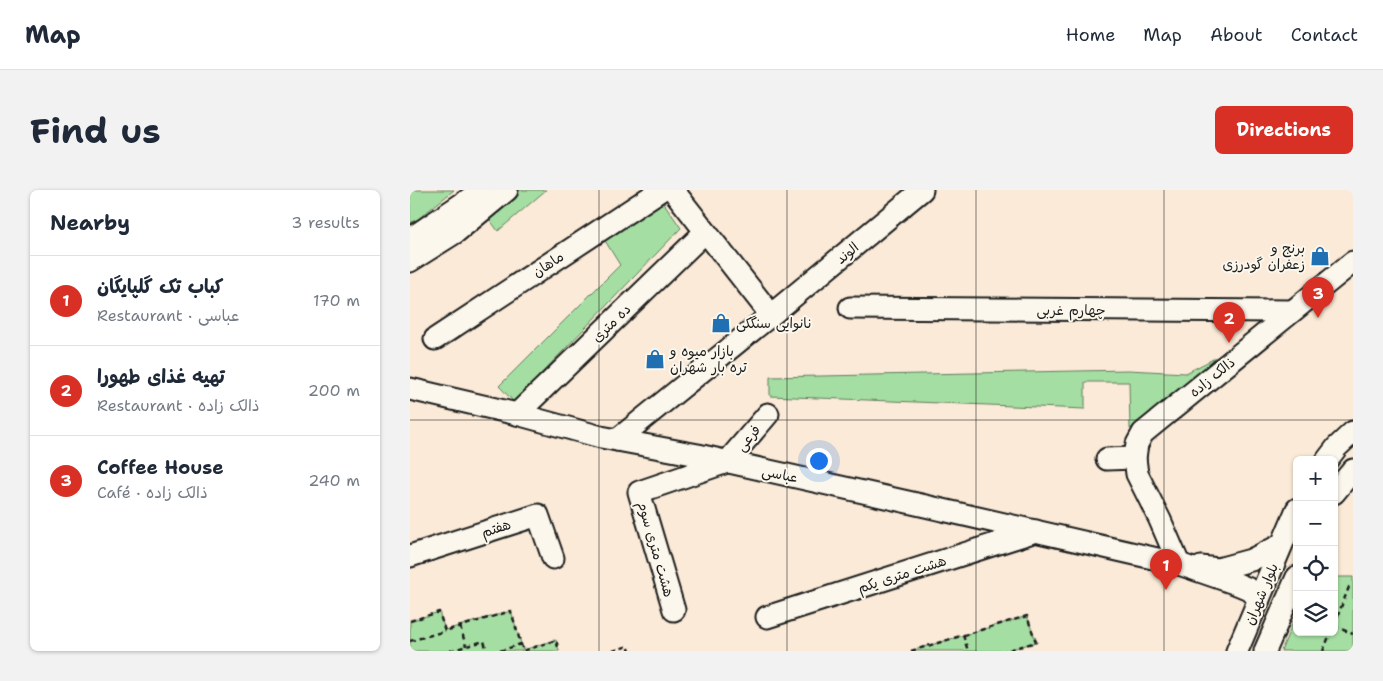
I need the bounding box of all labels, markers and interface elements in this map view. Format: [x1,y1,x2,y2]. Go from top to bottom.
text: Map [25,19,81,51]
text: Home [1066,23,1115,47]
text: Map [1143,23,1182,47]
text: About [1210,23,1263,47]
text: Contact [1291,23,1358,47]
button: Directions [1215,106,1353,154]
text: Find us [30,107,161,154]
text: Nearby [50,209,130,237]
text: 3 results [291,212,360,233]
street label: الوند [832,238,862,268]
place label: برنج و زعفران گودرزی [1223,239,1305,273]
shop icon: برنج و زعفران گودرزی [1309,245,1331,267]
street label: ماهان [529,247,567,281]
text: کباب تک گلپایگان [97,274,223,299]
pin: 3 [1302,277,1334,318]
text: 1 [62,290,70,311]
text: 170 m [313,290,360,311]
street label: ده متری [588,300,634,346]
street label: چهارم غربی [1036,301,1106,321]
pin: 2 [1213,302,1245,343]
text: Restaurant · عباسی [97,305,239,326]
shop icon: نانوایی سنگکی [710,312,732,334]
place label: نانوایی سنگکی [736,314,812,332]
place label: بازار میوه و تره بار شهران [669,342,748,376]
shop icon: بازار میوه و تره بار شهران [644,348,666,370]
street label: ذالک زاده [1185,353,1239,401]
text: تهیه غذای طهورا [97,364,225,389]
text: 2 [60,380,72,401]
text: 200 m [308,380,360,401]
text: Restaurant · ذالک زاده [97,395,260,416]
street label: فرعی [732,421,764,455]
your location [806,448,832,474]
text: Coffee House [97,455,224,480]
map controls [1293,456,1338,636]
button: + [1293,456,1338,501]
street label: عباسی [760,461,800,487]
text: 3 [60,470,72,491]
text: 240 m [308,470,360,491]
text: Café · ذالک زاده [97,482,208,503]
street label: هشت متری سوم [631,499,678,600]
button: − [1293,501,1338,546]
street label: هفتم [479,515,514,543]
button: locate [1293,546,1338,591]
pin: 1 [1150,549,1182,590]
street label: هشت متری یکم [855,551,949,599]
street label: بلوار شهران [1240,560,1282,628]
button: layers [1293,591,1338,636]

